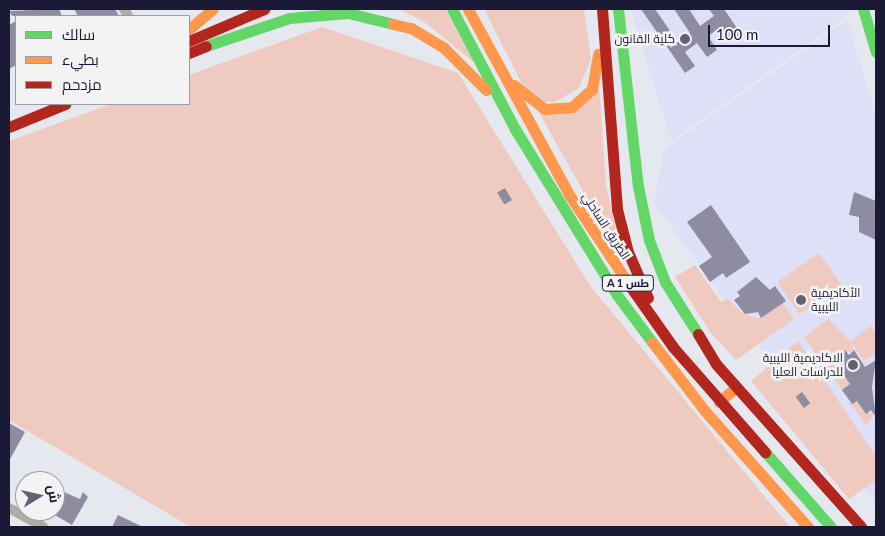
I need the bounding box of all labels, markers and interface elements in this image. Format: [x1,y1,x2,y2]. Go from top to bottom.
legend [15,15,190,105]
scale bar [710,15,832,47]
text: سالك [62,25,95,43]
text: 100 m [716,25,758,43]
place label: كلية القانون [614,32,675,46]
marker: كلية القانون [679,33,691,45]
text: بطيء [62,50,99,68]
text: مزدحم [62,75,102,93]
street label: الطريق الساحلي [579,190,633,262]
road number: A 1 طس [600,274,656,292]
place label: الأكاديمية الليبية [811,286,861,314]
marker: الأكاديمية الليبية [795,294,807,306]
place label: الاكاديمية الليبية للدراسات العليا [763,351,843,379]
marker: الاكاديمية الليبية للدراسات العليا [847,359,859,371]
north arrow [15,471,65,521]
text: ش [45,484,64,504]

